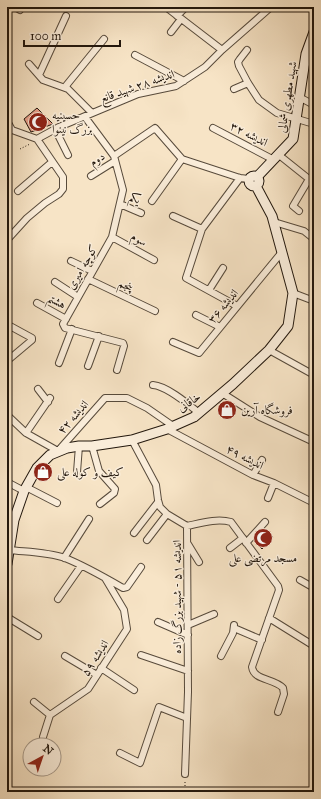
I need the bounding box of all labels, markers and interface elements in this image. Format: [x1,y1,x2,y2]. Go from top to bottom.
scale bar [24,22,120,48]
text: 100 m [30,29,61,43]
street label: شهید مطهری شمالی [274,60,301,134]
street label: اندیشه ۲۸ شهید قانع [98,67,178,109]
place label: حسینیه بزرگ نینوا [52,108,92,137]
mosque icon: حسینیه بزرگ نینوا [27,111,49,133]
street label: اندیشه ۳۲ [228,119,270,150]
street label: دوم [87,149,109,172]
street label: یکم [126,189,143,210]
street label: سوم [126,229,150,253]
street label: کوچه امیری [64,242,102,293]
street label: پنجم [115,276,136,299]
street label: اندیشه ۳۶ [205,286,242,326]
street label: هشتم [43,290,69,316]
street label: خاقانی [175,389,203,415]
street label: اندیشه ۴۲ [55,397,92,437]
shop icon: فروشگاه آرین [216,399,238,421]
place label: فروشگاه آرین [241,402,293,418]
street label: اندیشه ۴۹ [224,442,266,473]
shop icon: کیف و کوله علی [32,461,54,483]
place label: کیف و کوله علی [57,465,124,481]
mosque icon: مسجد مرتضی علی [252,527,274,549]
street label: اندیشه ۵۱ - شهید بزرگ زاده [170,540,185,654]
place label: مسجد مرتضی علی [229,551,297,567]
street label: اندیشه ۵۹ [78,637,112,679]
north arrow [22,737,62,777]
text: N [40,742,56,758]

